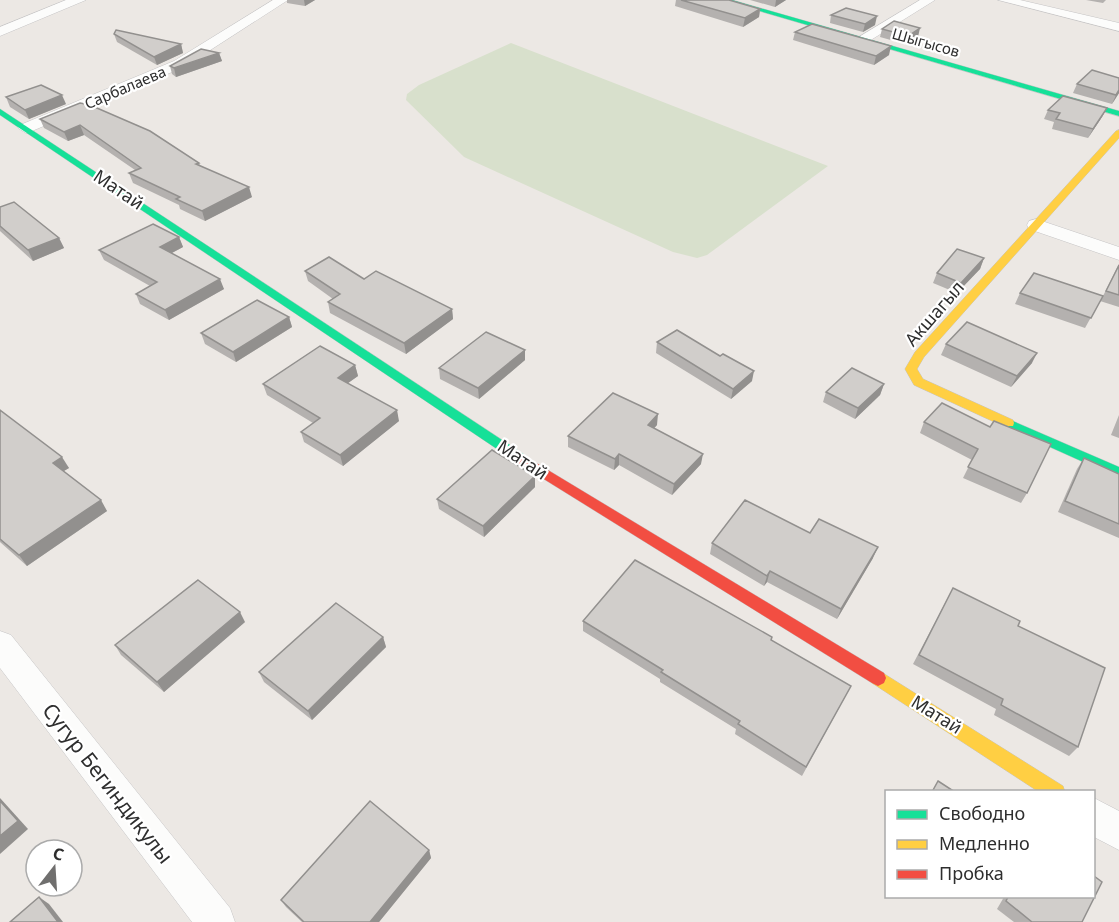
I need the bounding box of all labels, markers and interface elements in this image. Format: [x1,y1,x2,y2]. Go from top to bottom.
street label: Шыгысов [890,23,962,61]
street label: Сарбалаева [81,61,169,113]
street label: Матай [89,163,149,215]
street label: Акшагыл [899,275,969,351]
street label: Матай [493,433,553,485]
street label: Матай [907,689,967,739]
street label: Сугур Бегиндикулы [38,698,178,868]
legend [885,790,1095,898]
text: Свободно [939,801,1025,825]
text: Медленно [939,831,1030,855]
north arrow [24,838,84,898]
text: Пробка [939,861,1004,885]

